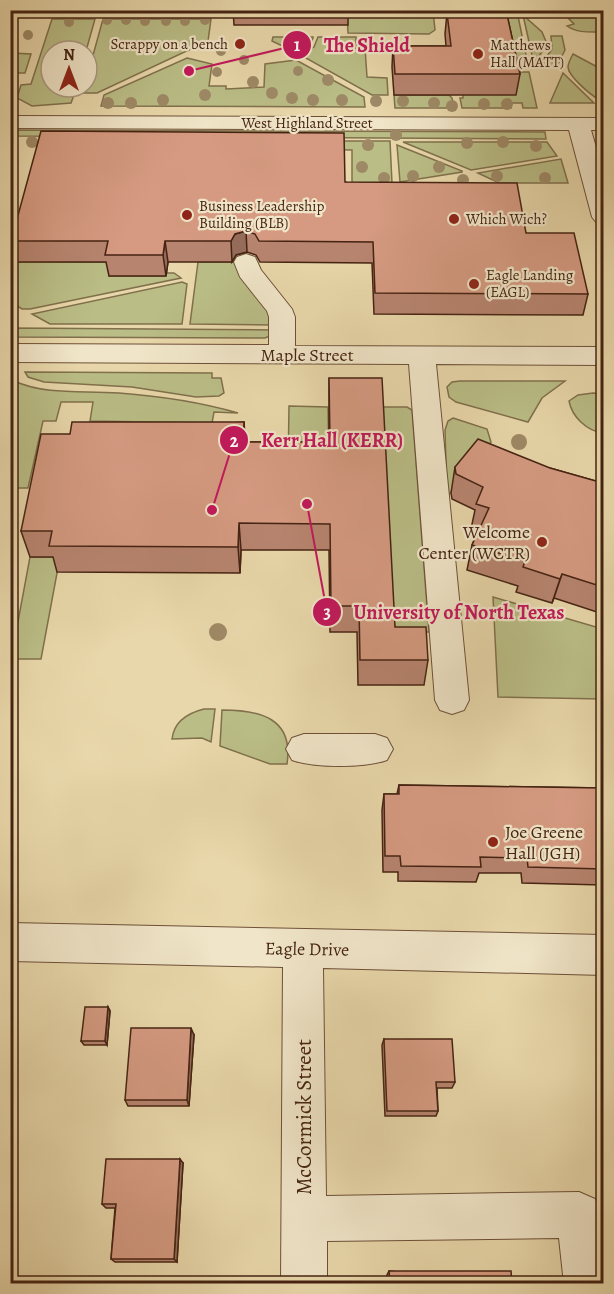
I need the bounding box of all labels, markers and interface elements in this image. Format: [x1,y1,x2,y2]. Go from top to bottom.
callout: The Shield [282,26,422,64]
text: The Shield [324,32,410,59]
text: 1 [294,33,301,57]
place label: Scrappy on a bench [111,34,228,54]
place label: Matthews Hall (MATT) [490,35,564,72]
marker: Scrappy on a bench [233,37,247,51]
north arrow [39,39,99,99]
text: N [63,44,75,66]
marker: Matthews Hall (MATT) [471,47,485,61]
street label: West Highland Street [240,113,373,133]
place label: Business Leadership Building (BLB) [199,196,324,233]
marker: Business Leadership Building (BLB) [180,208,194,222]
place label: Which Wich? [465,209,547,229]
marker: Which Wich? [447,212,461,226]
place label: Eagle Landing (EAGL) [486,265,574,302]
marker: Eagle Landing (EAGL) [467,277,481,291]
street label: Maple Street [260,343,354,367]
callout: Kerr Hall (KERR) [219,421,415,459]
text: Kerr Hall (KERR) [261,427,403,454]
text: 2 [230,429,239,453]
place label: Welcome Center (WCTR) [418,520,530,565]
marker: Welcome Center (WCTR) [535,535,549,549]
callout: University of North Texas [312,593,577,631]
text: University of North Texas [354,599,565,626]
text: 3 [323,600,331,624]
place label: Joe Greene Hall (JGH) [505,820,583,865]
marker: Joe Greene Hall (JGH) [486,835,500,849]
street label: Eagle Drive [265,936,349,962]
street label: McCormick Street [290,1039,318,1195]

